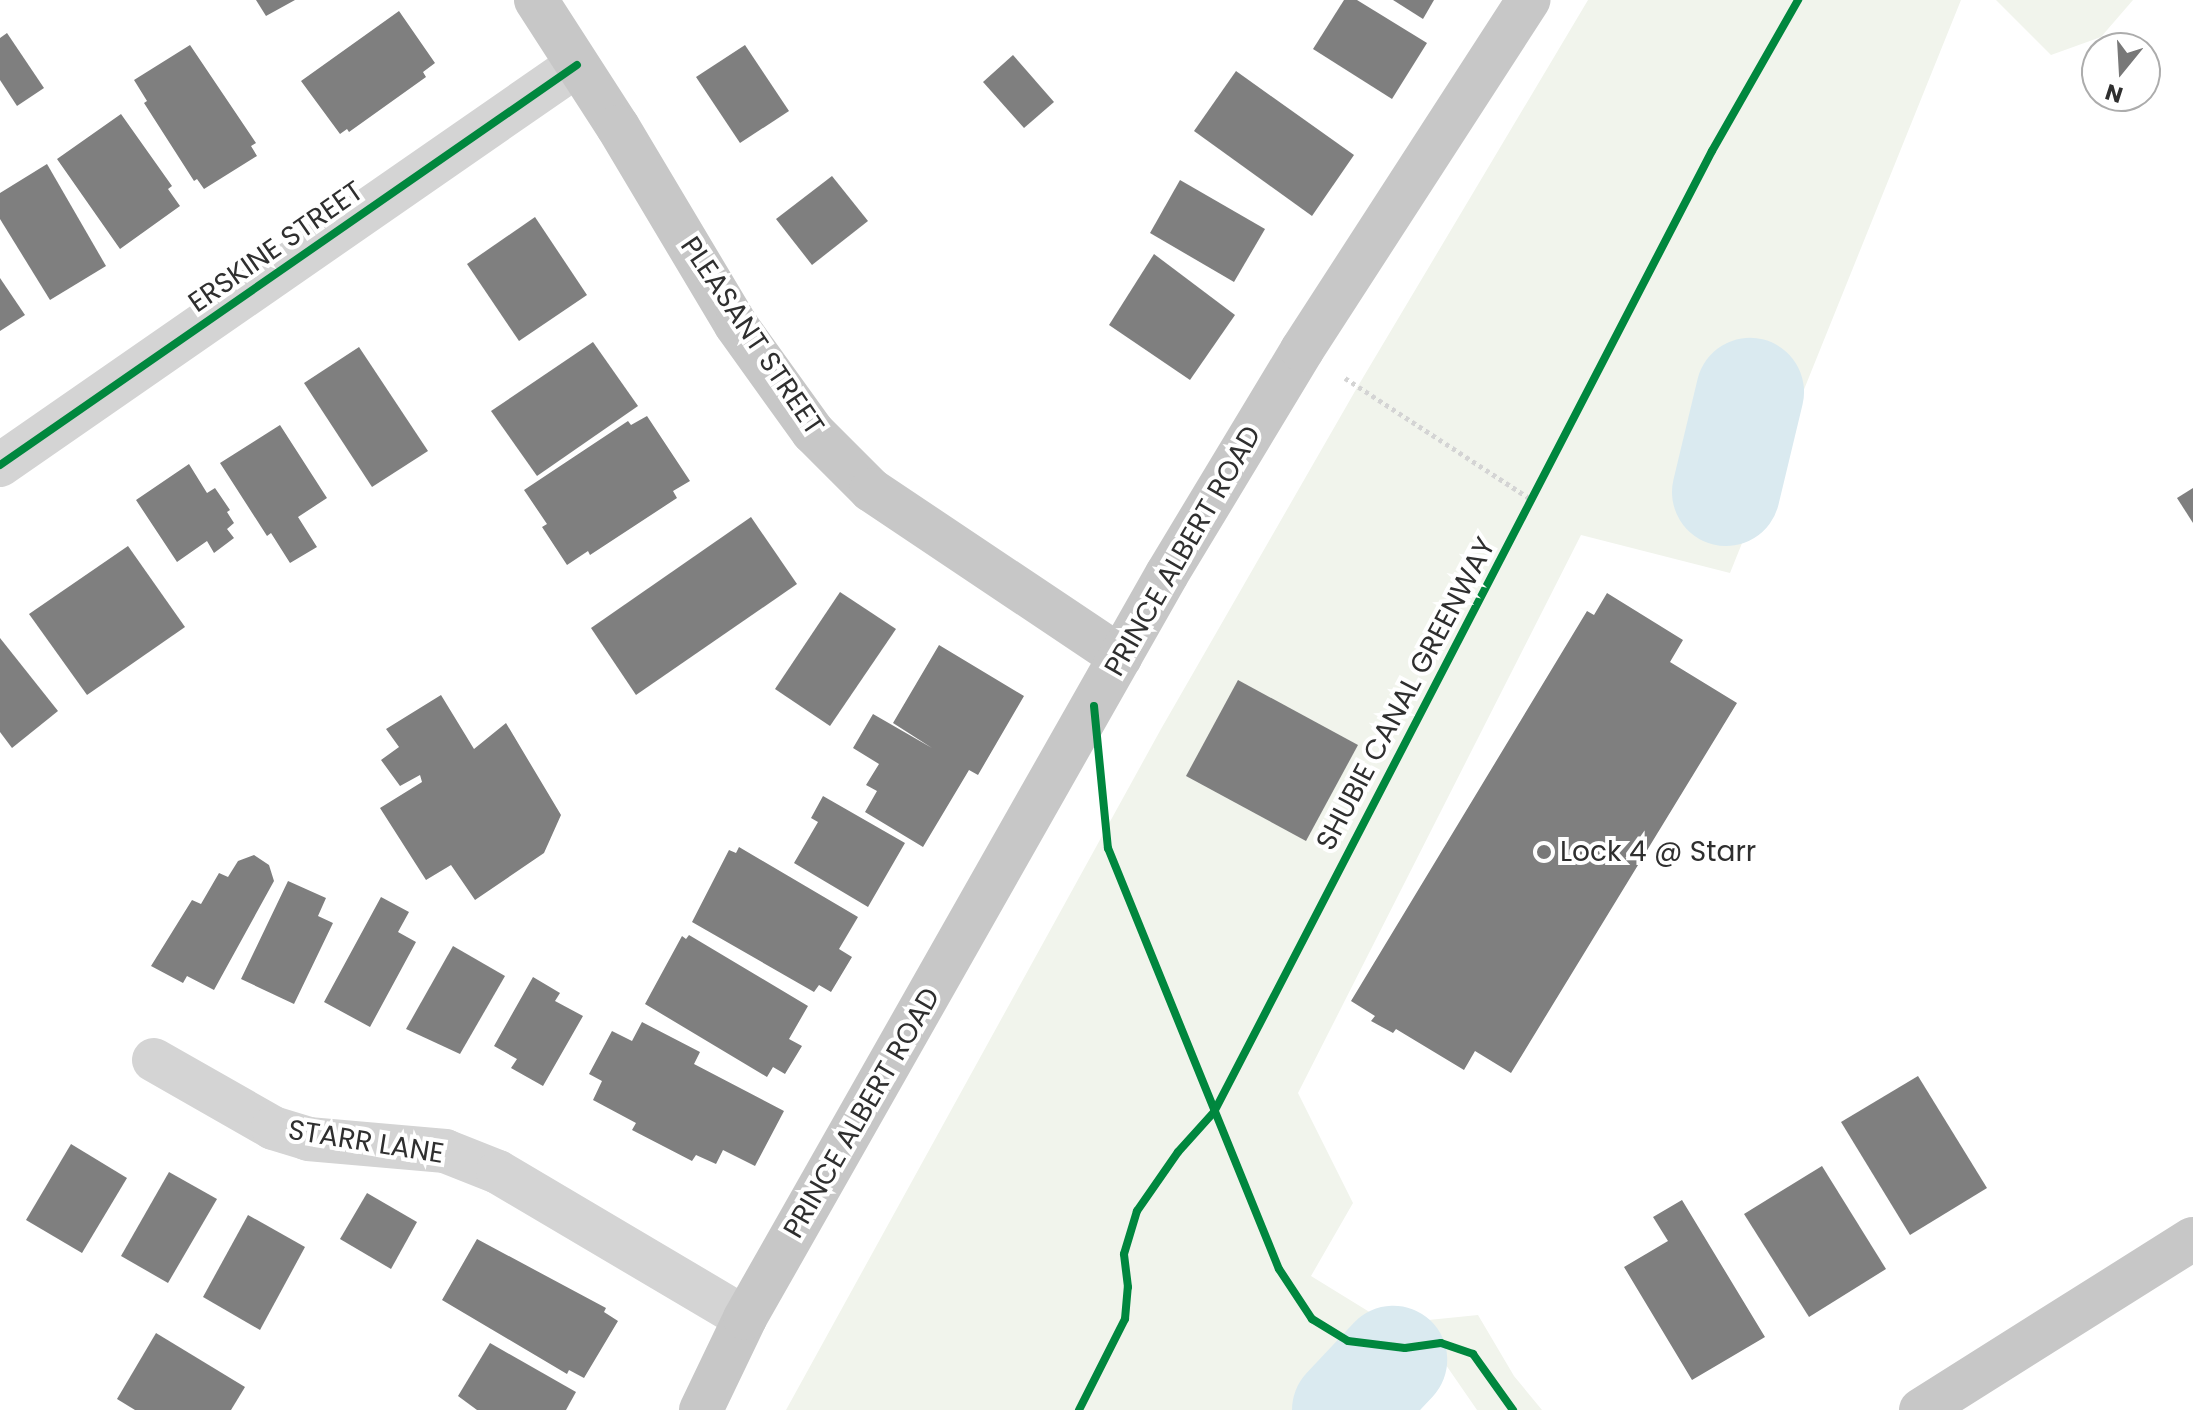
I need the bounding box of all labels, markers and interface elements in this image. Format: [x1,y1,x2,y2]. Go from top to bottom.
north arrow [2081,32,2161,112]
text: N [2101,76,2127,111]
street label: ERSKINE STREET [182,174,370,320]
street label: PLEASANT STREET [673,231,831,441]
street label: PRINCE ALBERT ROAD [1098,420,1268,682]
street label: SHUBIE CANAL GREENWAY [1309,532,1503,856]
place label: Lock 4 @ Starr [1560,835,1756,869]
marker: Lock 4 @ Starr [1535,843,1553,861]
street label: PRINCE ALBERT ROAD [777,982,947,1244]
street label: STARR LANE [286,1113,446,1171]

